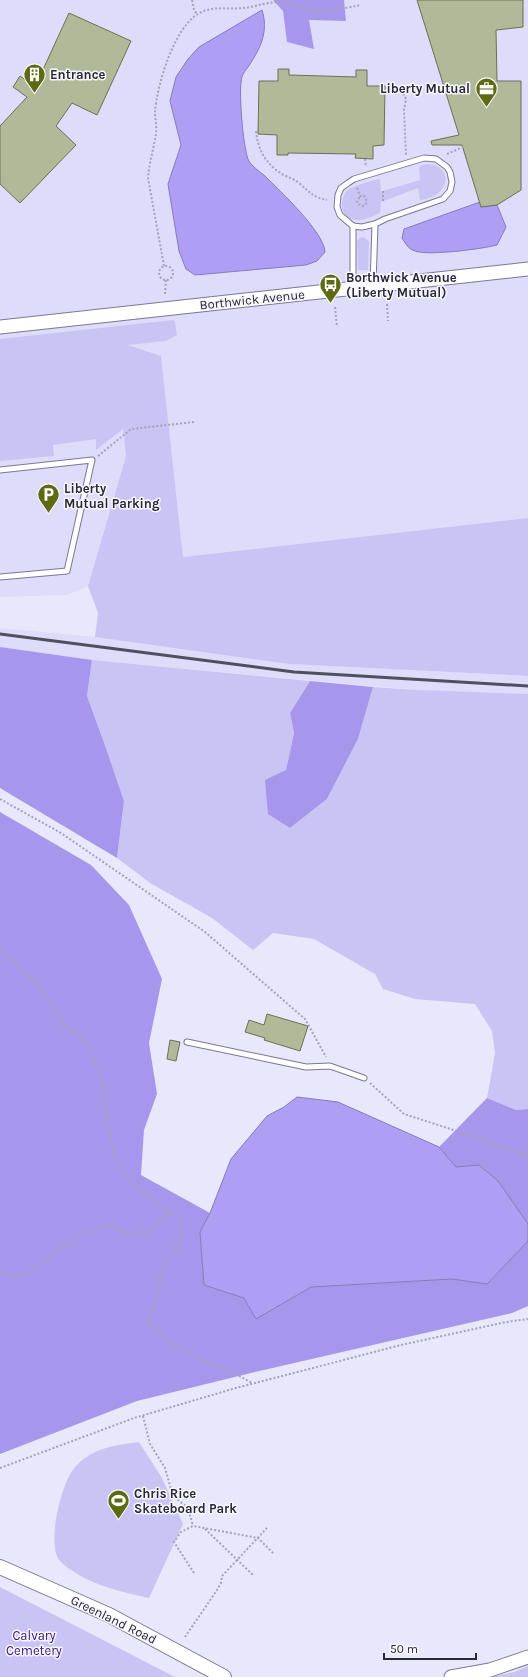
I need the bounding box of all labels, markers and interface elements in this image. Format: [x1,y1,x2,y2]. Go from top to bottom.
building icon: Entrance [21,61,47,94]
place label: Entrance [50,67,106,82]
office icon: Liberty Mutual [473,75,499,108]
place label: Liberty Mutual [380,81,470,96]
place label: Borthwick Avenue (Liberty Mutual) [346,270,457,300]
bus stop icon: Borthwick Avenue (Liberty Mutual) [317,271,343,304]
street label: Borthwick Avenue [199,286,306,312]
place label: Liberty Mutual Parking [64,481,160,511]
parking icon: Liberty Mutual Parking [35,482,61,515]
place label: Chris Rice Skateboard Park [134,1486,237,1516]
sports icon: Chris Rice Skateboard Park [105,1487,131,1520]
street label: Greenland Road [68,1592,159,1647]
park label: Calvary Cemetery [6,1628,62,1658]
scale bar [384,1635,476,1661]
text: 50 m [390,1642,418,1656]

